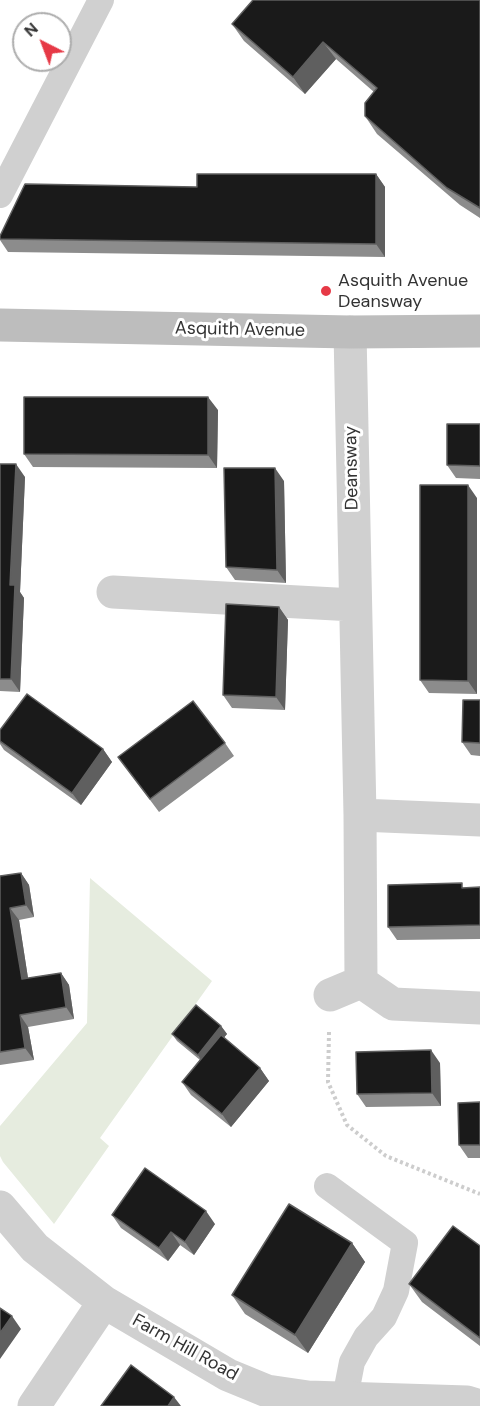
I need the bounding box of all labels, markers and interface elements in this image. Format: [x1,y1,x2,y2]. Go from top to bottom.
north arrow [12,12,72,72]
text: N [20,18,42,41]
place label: Asquith Avenue Deansway [338,270,468,312]
marker: Asquith Avenue Deansway [319,284,333,298]
street label: Asquith Avenue [175,318,305,342]
street label: Deansway [340,426,364,510]
street label: Farm Hill Road [128,1310,242,1386]

